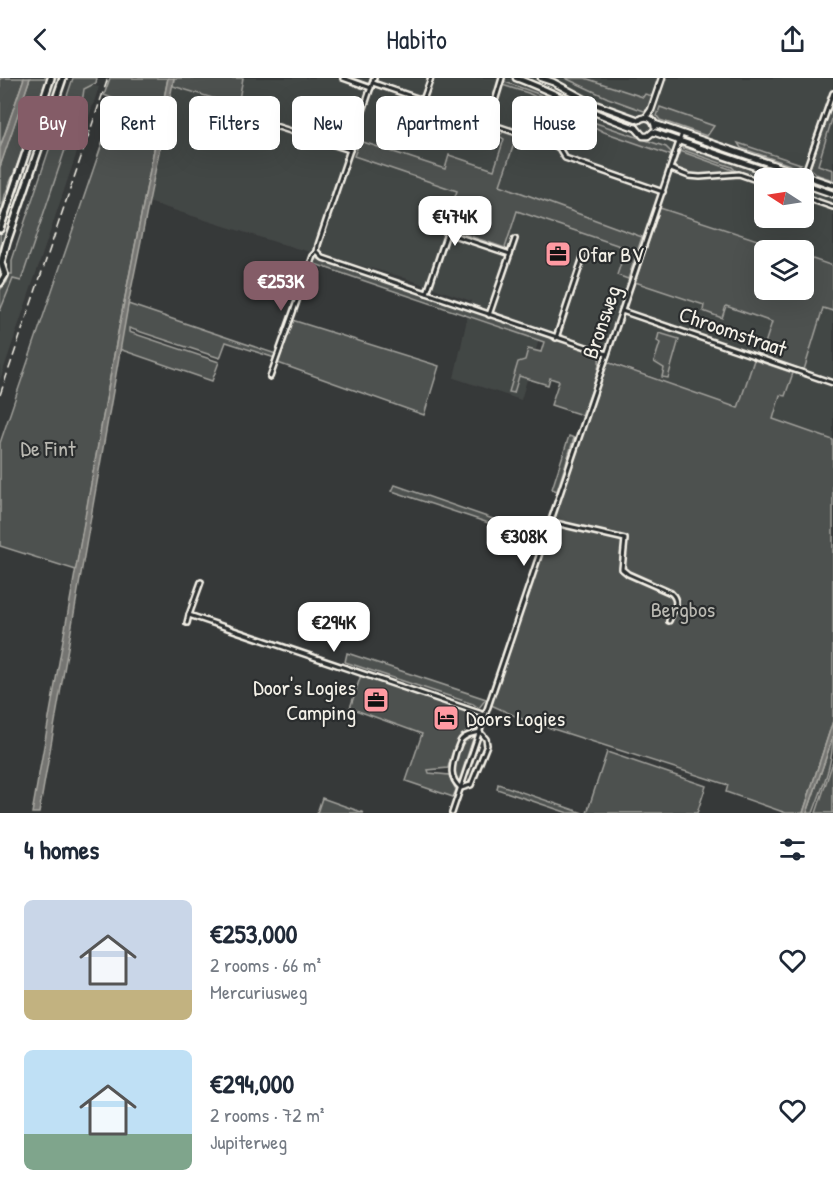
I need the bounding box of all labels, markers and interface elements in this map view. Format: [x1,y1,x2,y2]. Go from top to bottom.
text: Habito [386,21,447,57]
icon: back [24,23,57,56]
icon: share [776,23,809,56]
chip: Buy [18,96,88,150]
chip: Rent [100,96,177,150]
chip: Filters [189,96,280,150]
chip: New [292,96,364,150]
chip: Apartment [376,96,500,150]
chip: House [512,96,597,150]
north arrow [754,168,814,228]
map controls [754,168,814,300]
pin: €474K [413,196,497,247]
text: €474K [433,202,477,229]
office icon: Ofar BV [543,239,573,269]
place label: Ofar BV [578,239,644,269]
button: layers [754,240,814,300]
pin: €253K [239,261,323,312]
text: €253K [258,267,304,294]
street label: Bronsweg [575,281,627,363]
street label: Chroomstraat [675,299,791,364]
park label: De Fint [21,433,76,463]
pin: €308K [482,516,566,567]
text: €308K [501,522,547,549]
park label: Bergbos [651,594,715,624]
pin: €294K [292,602,376,653]
text: €294K [312,608,356,635]
place label: Door's Logies Camping [253,672,356,727]
office icon: Door's Logies Camping [361,685,391,715]
hotel icon: Doors Logies [431,703,461,733]
place label: Doors Logies [466,703,565,733]
text: 4 homes [24,832,99,867]
icon: filters [776,833,809,866]
text: €253,000 [210,916,298,951]
icon: home [72,924,144,996]
icon: heart [776,944,809,977]
text: 2 rooms · 66 m² [210,951,321,978]
text: Mercuriusweg [210,978,307,1005]
text: €294,000 [210,1066,294,1101]
icon: home [72,1074,144,1146]
icon: heart [776,1094,809,1127]
text: 2 rooms · 72 m² [210,1101,324,1128]
text: Jupiterweg [210,1128,287,1155]

